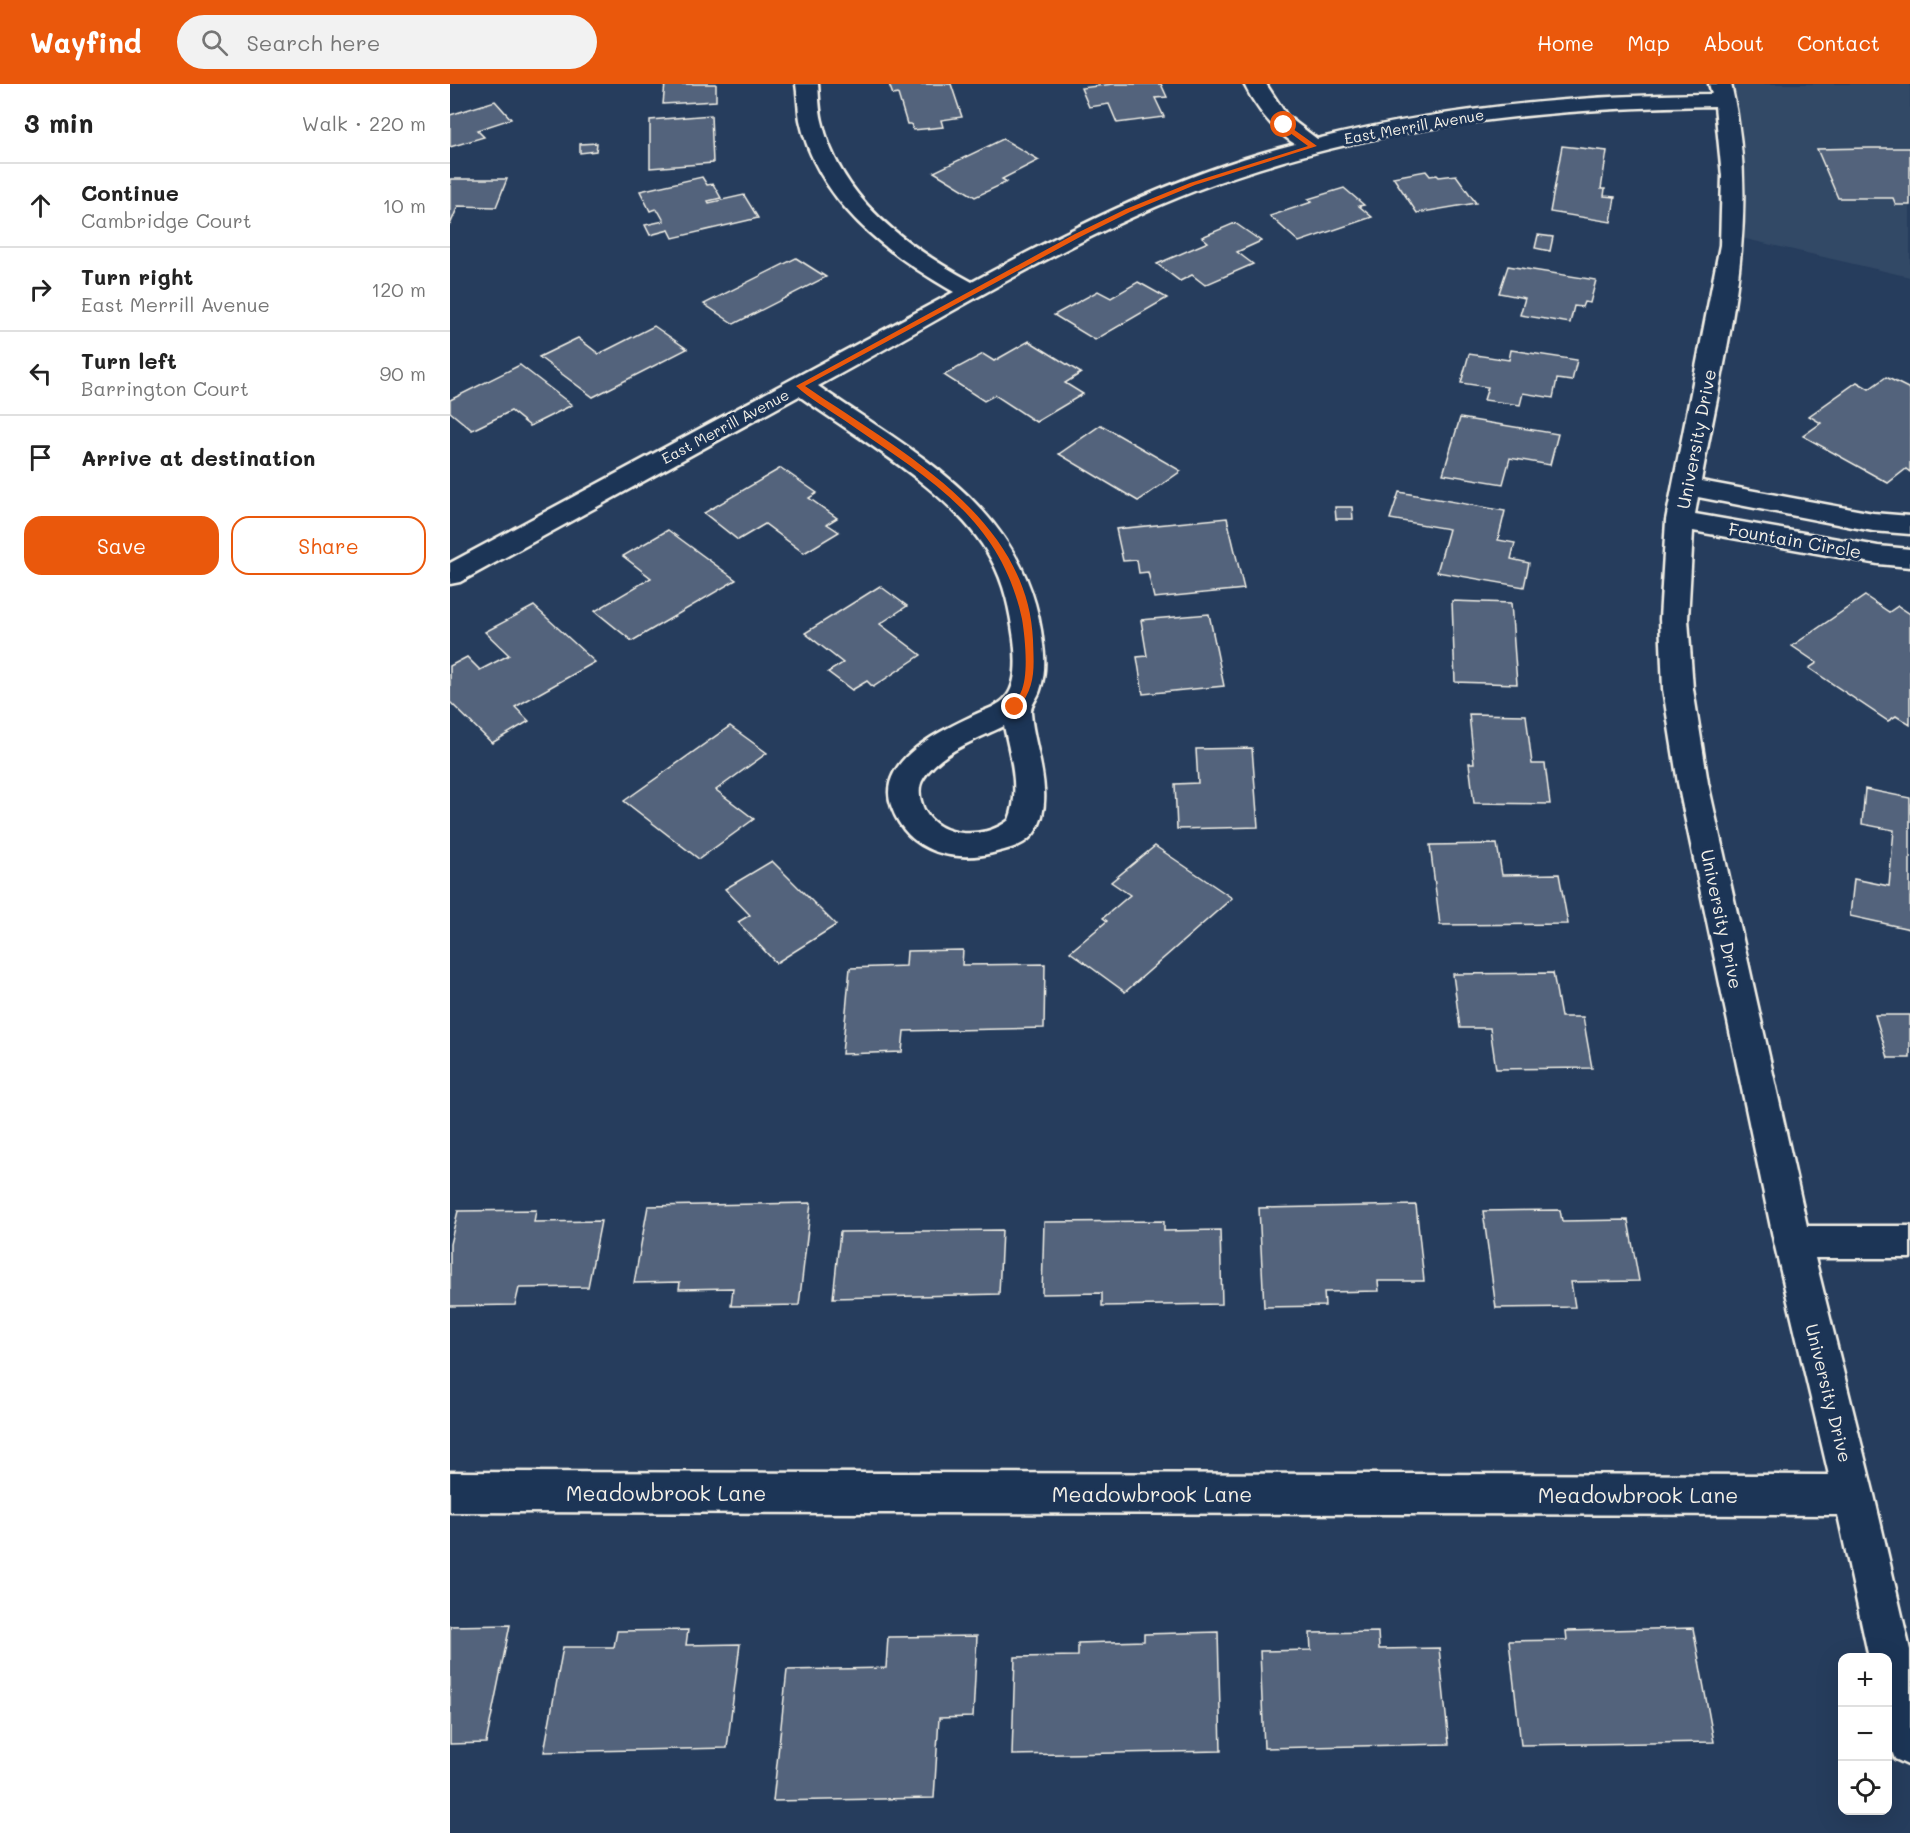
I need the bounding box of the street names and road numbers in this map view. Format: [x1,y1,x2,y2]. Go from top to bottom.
street label: East Merrill Avenue [1342,104,1486,148]
street label: University Drive [1671,367,1721,511]
street label: East Merrill Avenue [658,384,792,468]
street label: Fountain Circle [1727,516,1863,564]
street label: University Drive [1695,847,1749,991]
street label: University Drive [1800,1321,1858,1465]
street label: Meadowbrook Lane [566,1479,766,1506]
street label: Meadowbrook Lane [1052,1480,1252,1507]
street label: Meadowbrook Lane [1538,1481,1738,1508]

